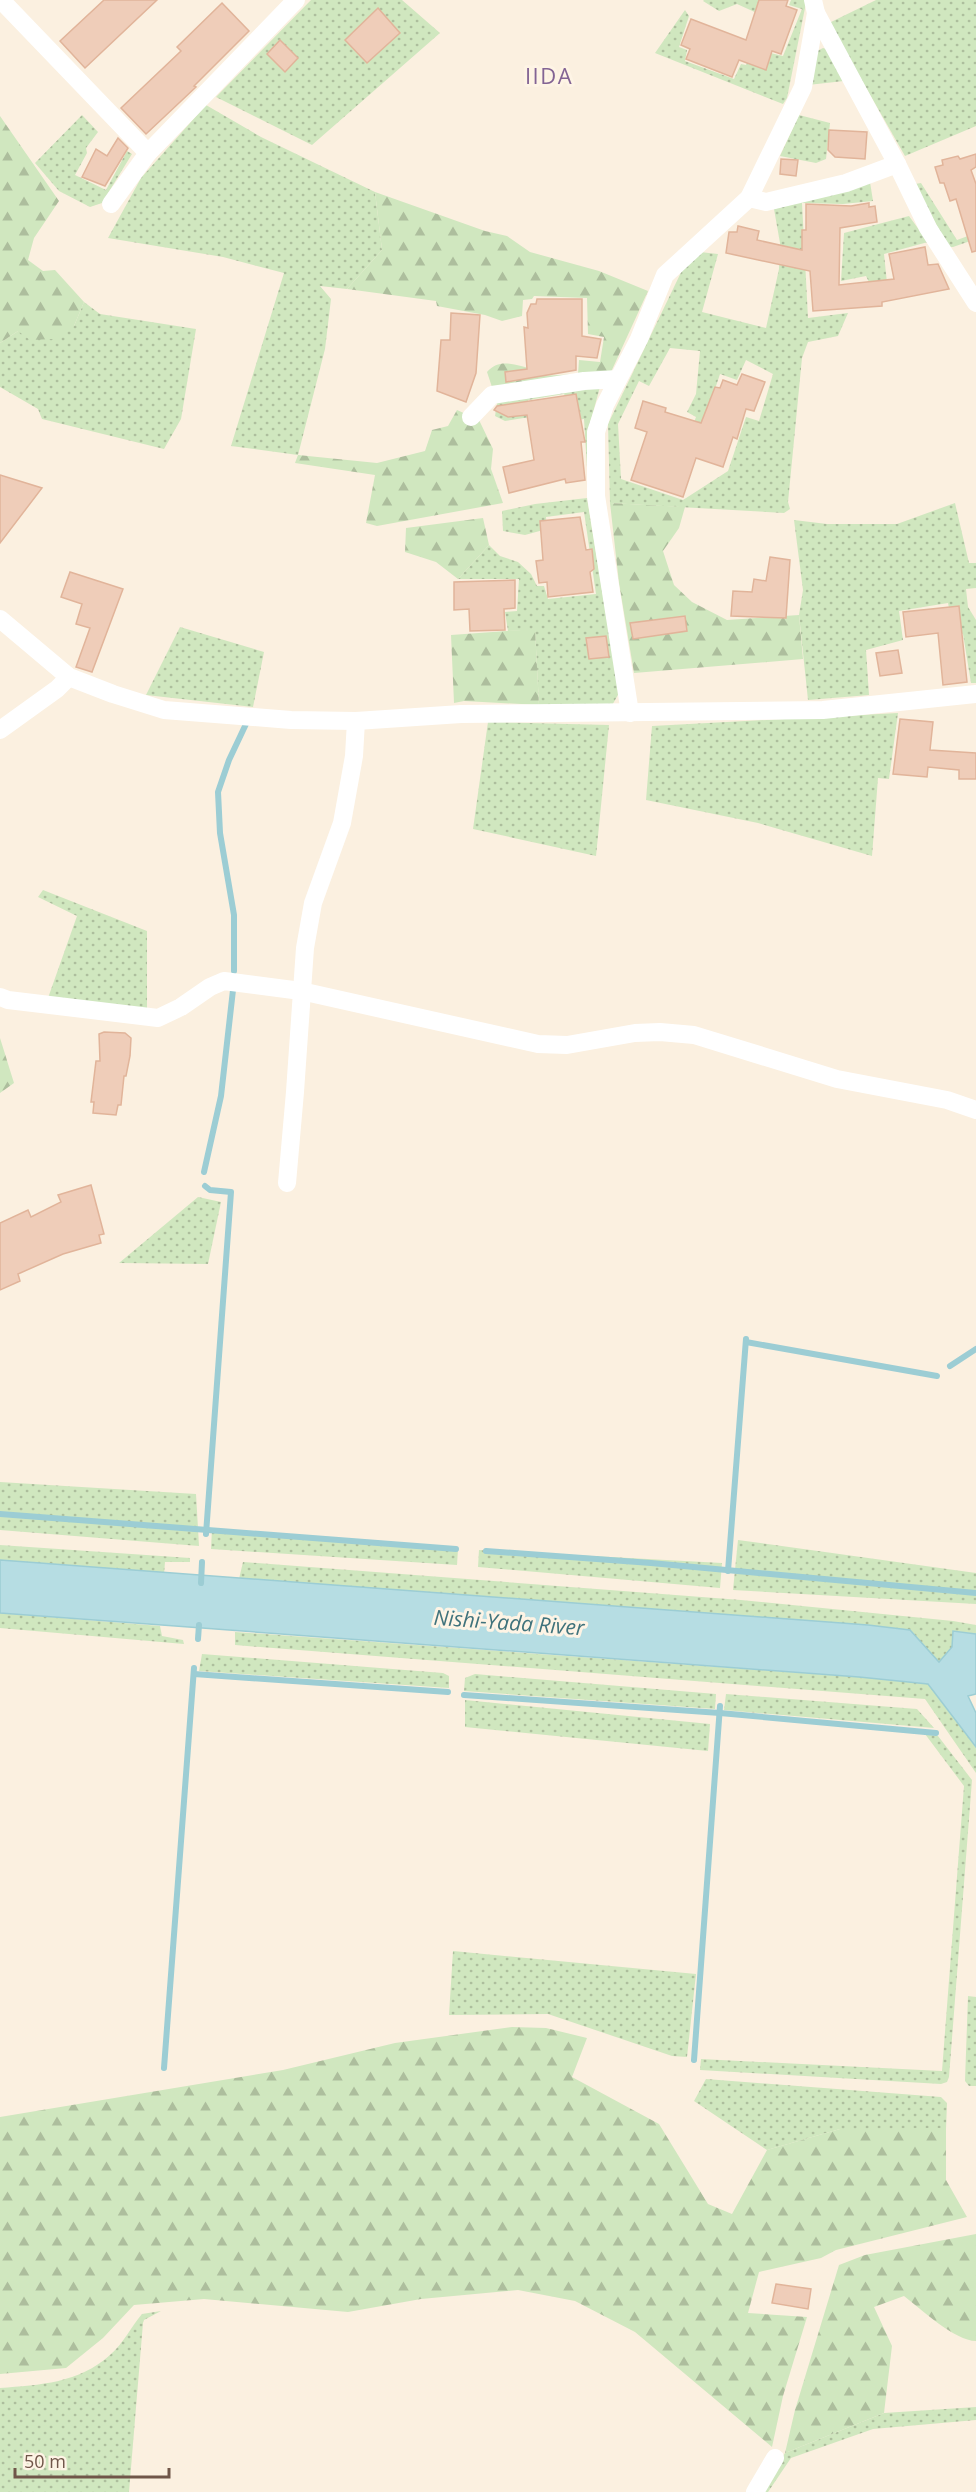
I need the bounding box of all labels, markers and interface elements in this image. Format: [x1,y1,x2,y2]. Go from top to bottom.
district label: IIDA [525,60,573,90]
water label: Nishi-Yada River [433,1603,586,1641]
scale bar [15,2441,170,2479]
text: 50 m [24,2449,66,2473]

